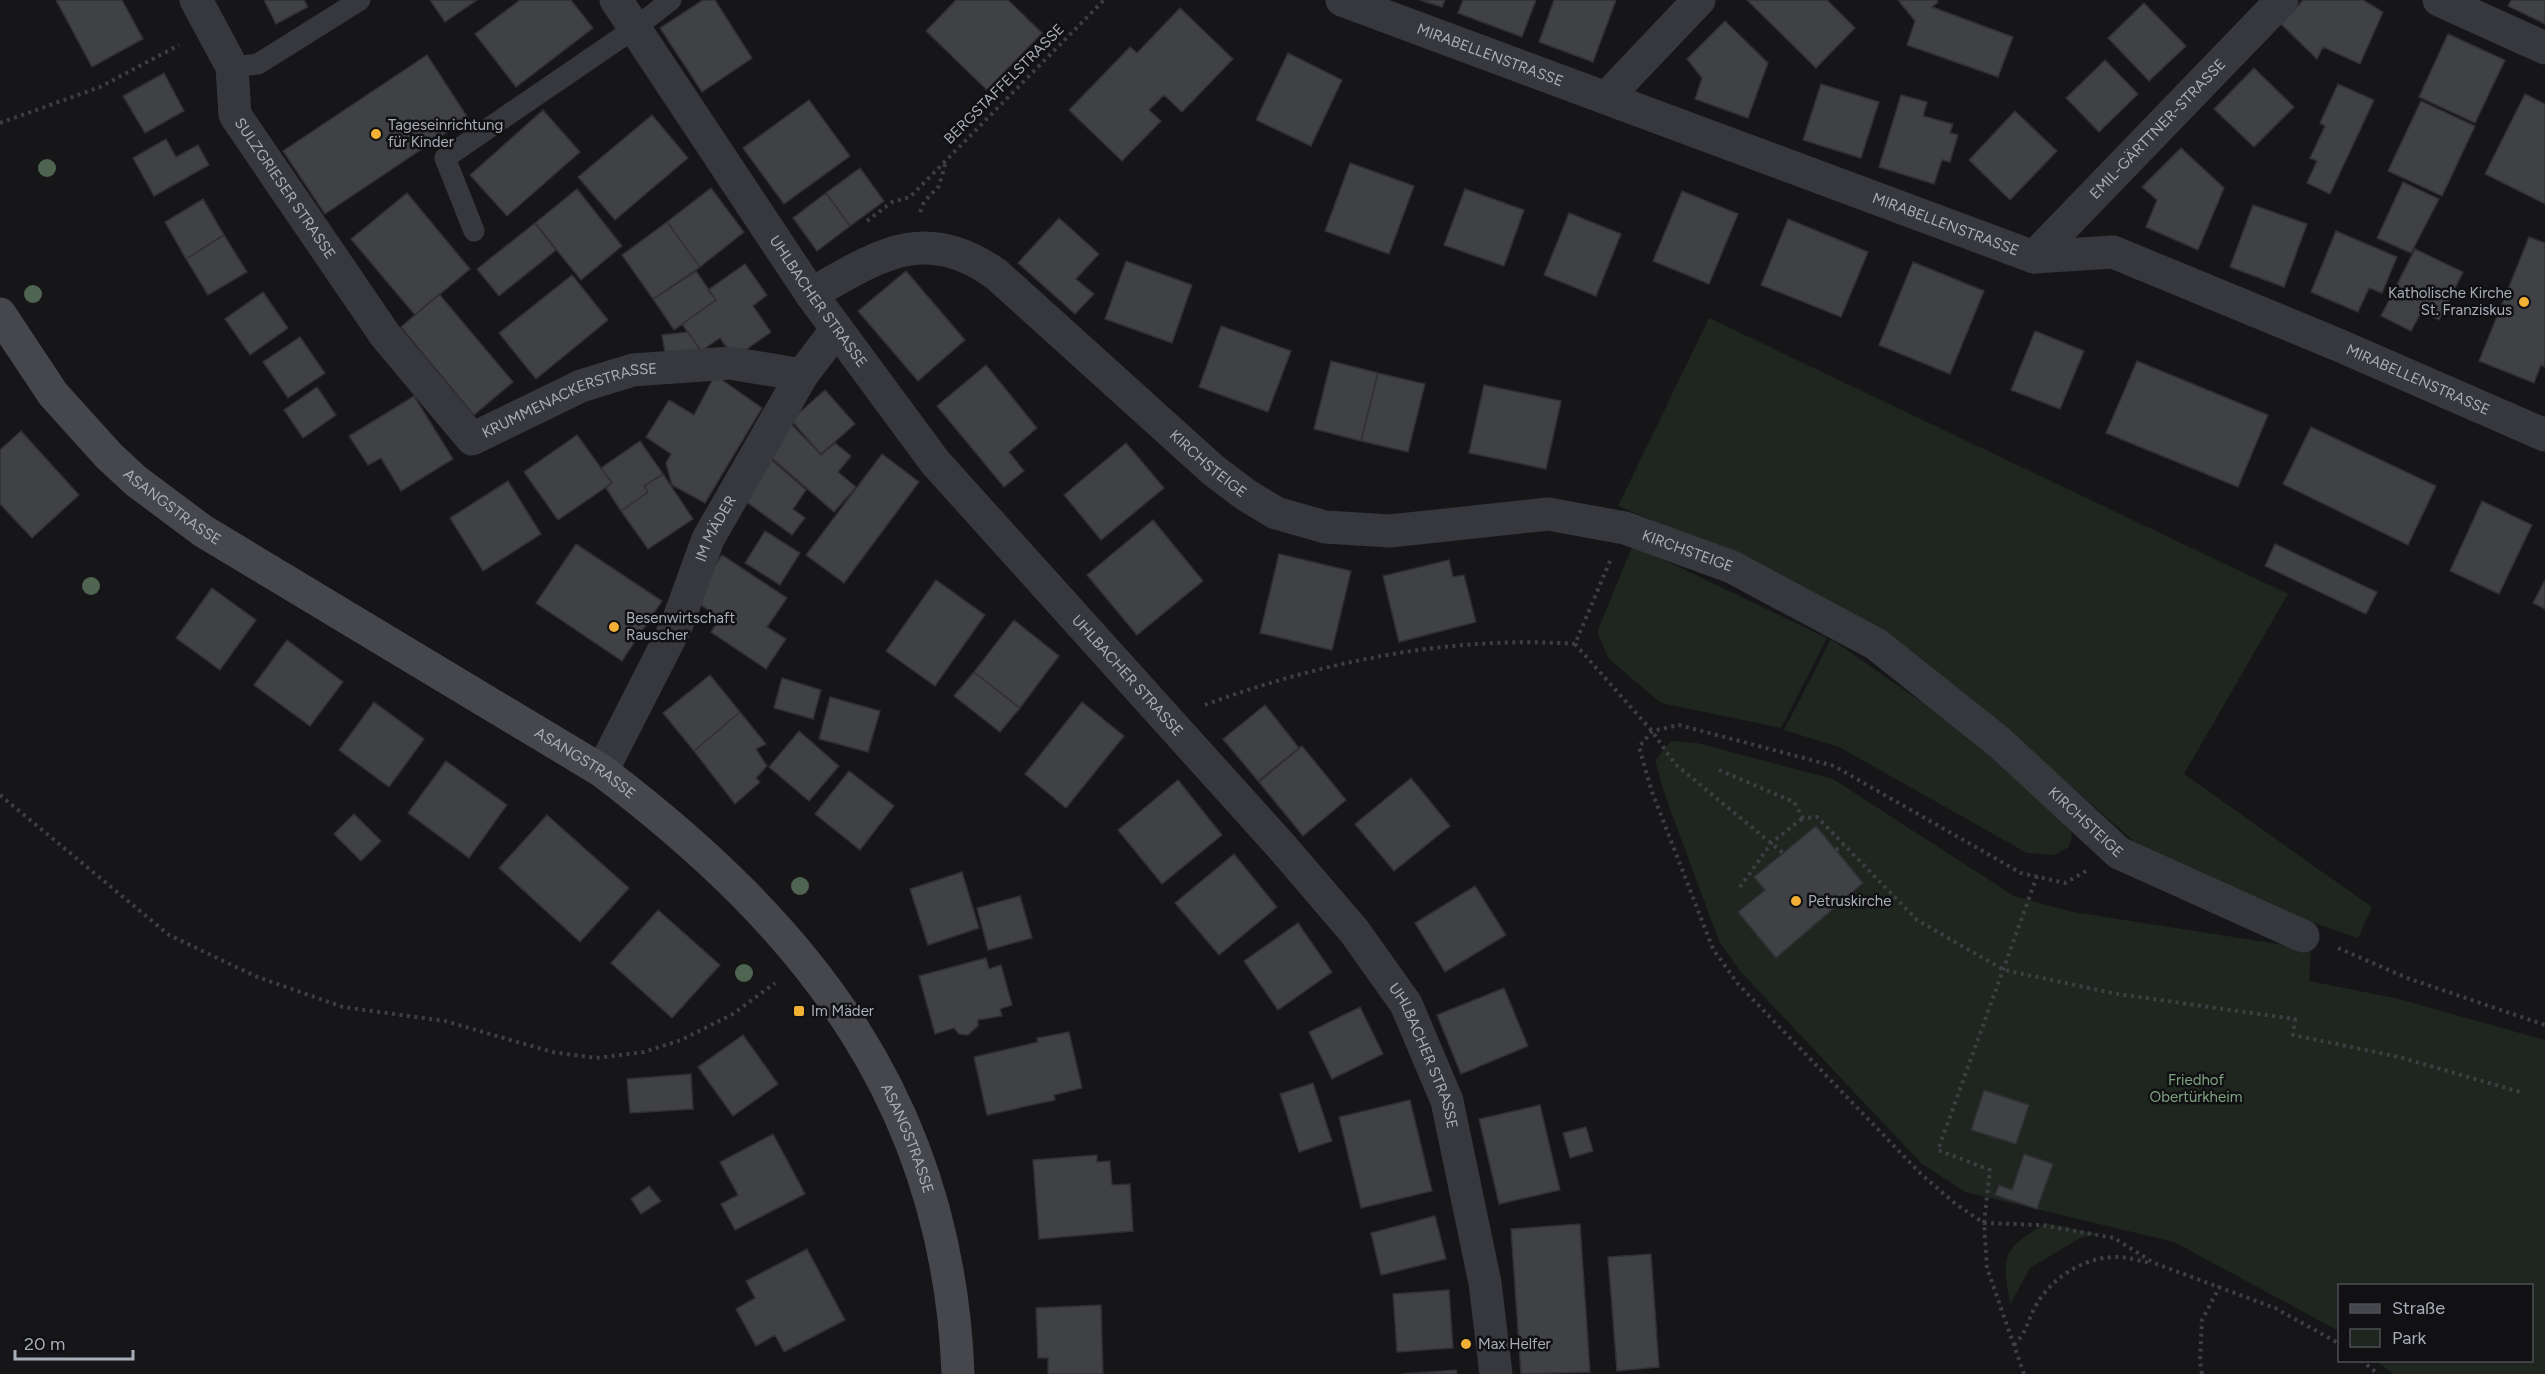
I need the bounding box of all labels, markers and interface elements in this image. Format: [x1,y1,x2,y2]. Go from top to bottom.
street label: BERGSTAFFELSTRASSE [940,20,1068,148]
street label: MIRABELLENSTRASSE [1414,20,1566,90]
street label: EMIL-GÄRTTNER-STRASSE [2086,55,2229,203]
street label: SULZGRIESER STRASSE [231,114,339,262]
place label: Tageseinrichtung für Kinder [388,116,503,151]
marker: Tageseinrichtung für Kinder [369,127,383,141]
street label: MIRABELLENSTRASSE [1870,189,2021,260]
street label: UHLBACHER STRASSE [766,232,871,371]
place label: Katholische Kirche St. Franziskus [2388,284,2512,319]
marker: Katholische Kirche St. Franziskus [2517,295,2531,309]
street label: MIRABELLENSTRASSE [2343,341,2493,419]
street label: KRUMMENACKERSTRASSE [479,359,658,442]
street label: KIRCHSTEIGE [1166,426,1250,501]
street label: ASANGSTRASSE [120,465,224,549]
street label: IM MÄDER [691,492,740,564]
street label: KIRCHSTEIGE [1640,526,1736,576]
place label: Besenwirtschaft Rauscher [626,609,735,644]
street label: UHLBACHER STRASSE [1068,611,1187,740]
marker: Besenwirtschaft Rauscher [607,620,621,634]
street label: ASANGSTRASSE [531,724,639,803]
street label: KIRCHSTEIGE [2045,783,2127,861]
place label: Petruskirche [1808,892,1891,910]
marker: Petruskirche [1789,894,1803,908]
street label: UHLBACHER STRASSE [1385,979,1462,1130]
place label: Im Mäder [811,1002,874,1020]
marker: Im Mäder [792,1004,806,1018]
park label: Friedhof Obertürkheim [2150,1071,2242,1106]
street label: ASANGSTRASSE [877,1080,937,1195]
legend [2338,1284,2533,1362]
text: Straße [2392,1297,2445,1319]
scale bar [15,1323,134,1361]
text: Park [2392,1327,2427,1349]
text: 20 m [24,1333,65,1355]
place label: Max Helfer [1478,1335,1551,1353]
marker: Max Helfer [1459,1337,1473,1351]

